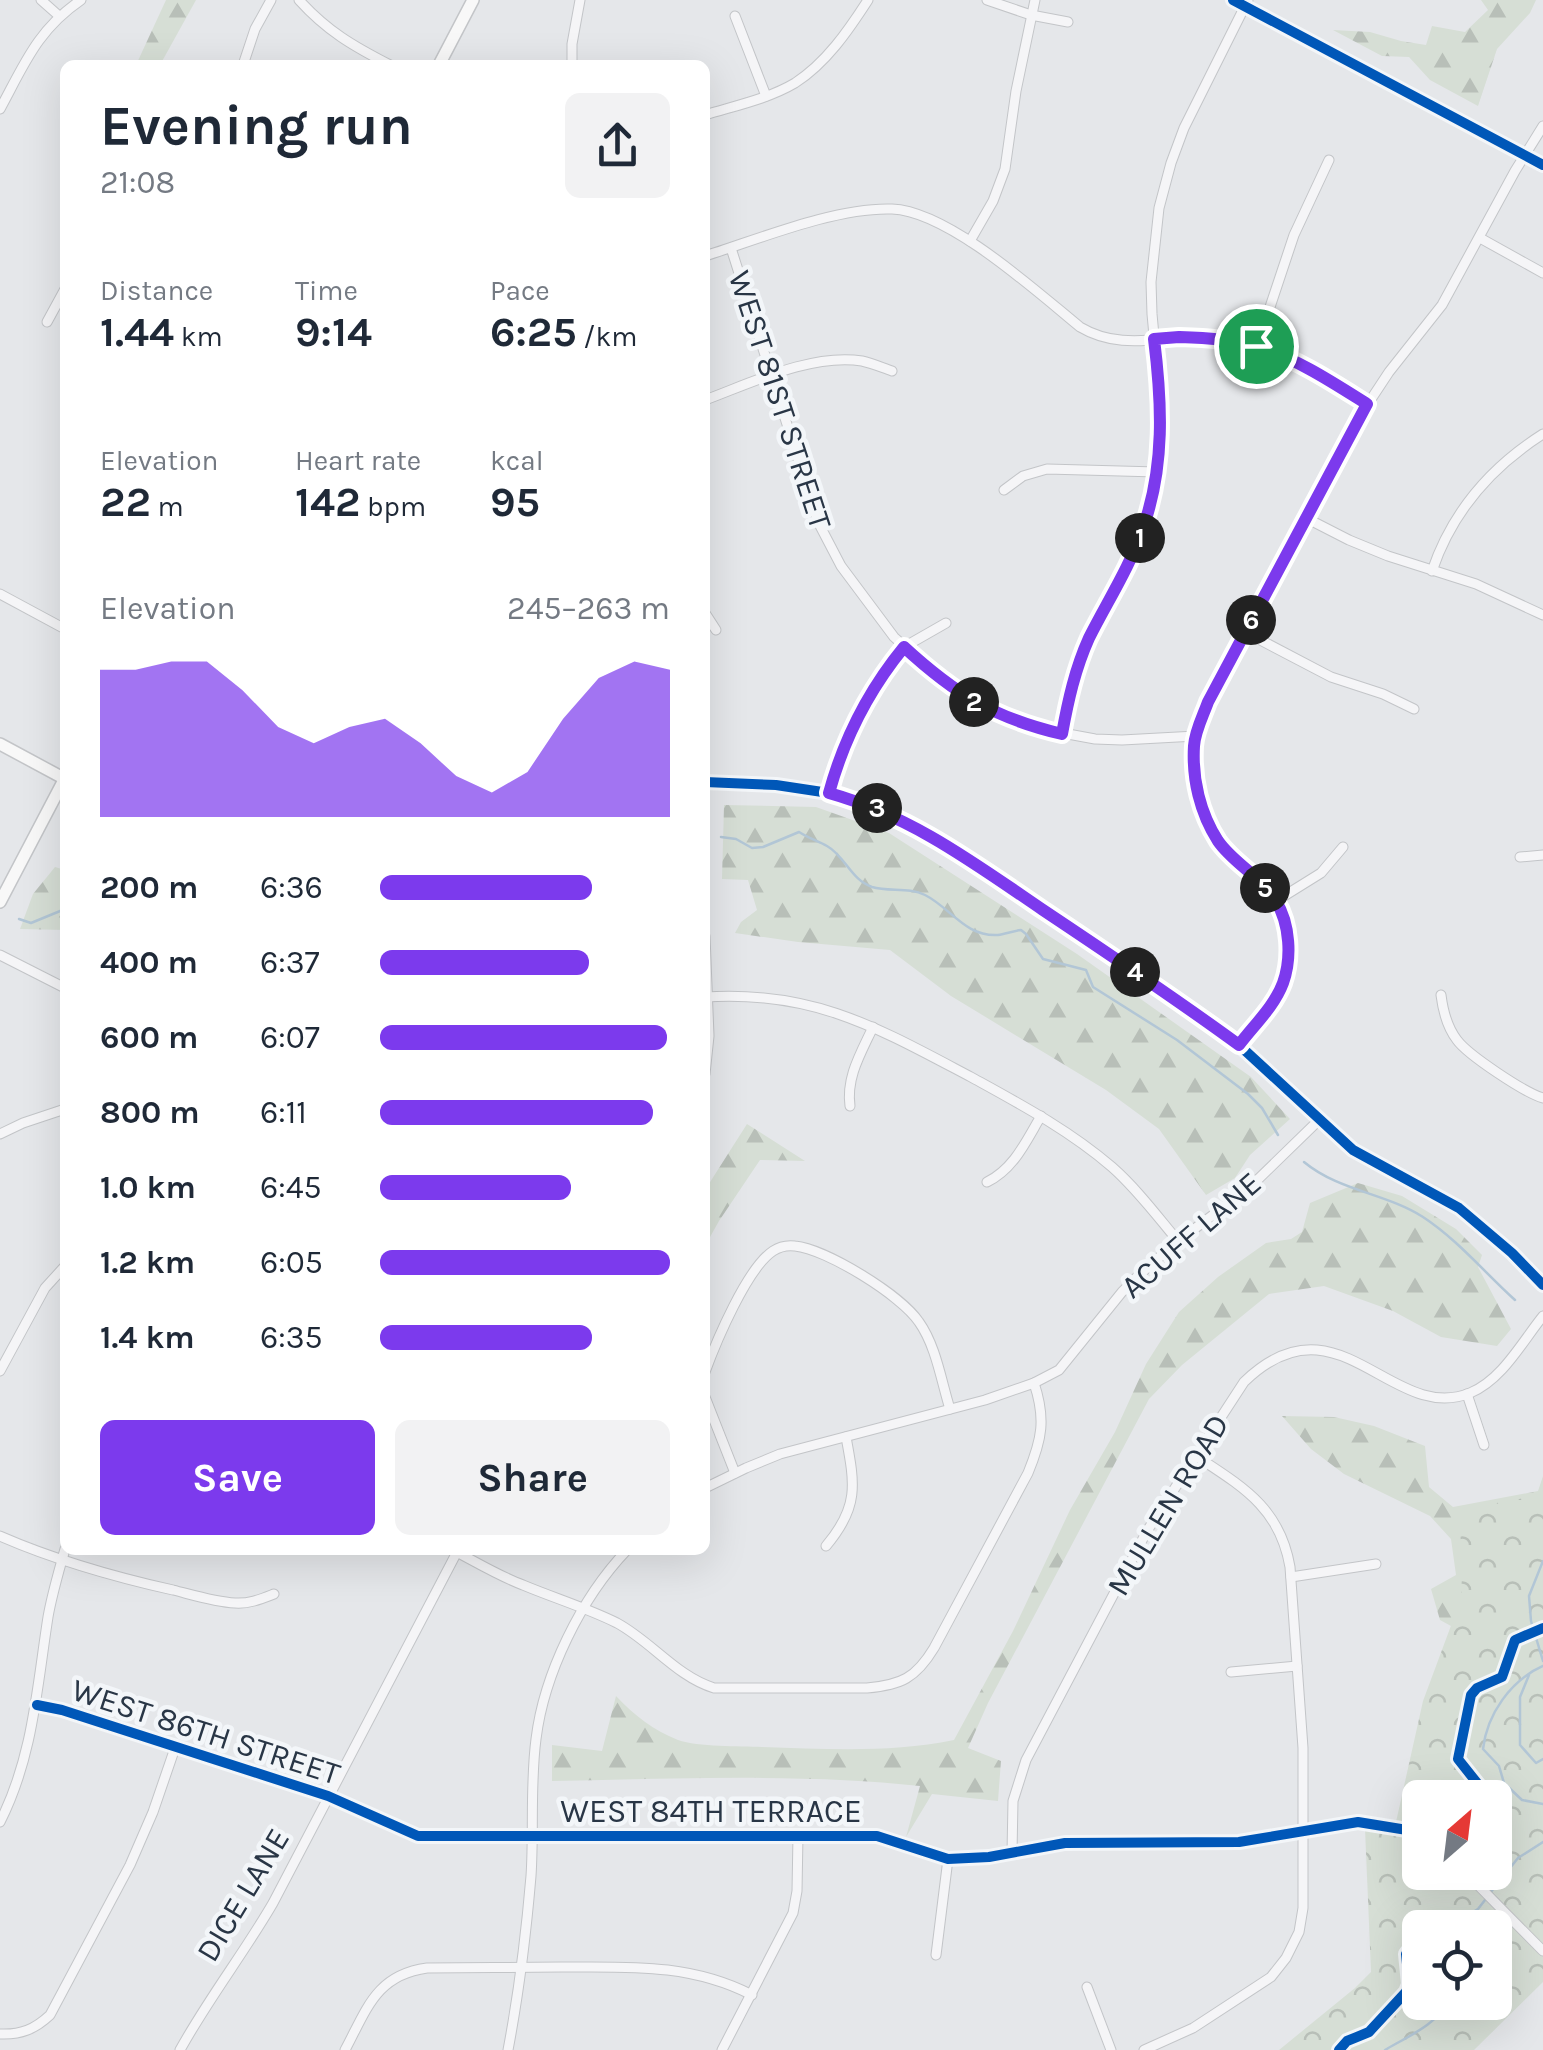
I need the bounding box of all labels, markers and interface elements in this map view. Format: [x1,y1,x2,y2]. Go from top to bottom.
button: share [565,93,670,198]
text: Evening run [100,94,413,158]
text: 21:08 [100,164,175,201]
street label: WEST 81ST STREET [721,266,839,534]
text: Distance [100,274,213,307]
text: Time [295,274,358,307]
text: Pace [490,274,550,307]
pin [1214,304,1299,389]
text: 1.44 [100,307,174,357]
text: 9:14 [295,307,372,357]
text: 6:25 [490,307,577,357]
icon: arrive [1229,319,1284,374]
text: km [174,320,223,353]
text: /km [577,320,637,353]
text: Elevation [100,444,219,477]
text: Heart rate [295,444,421,477]
text: kcal [490,444,543,477]
text: 22 [100,477,151,527]
text: 142 [295,477,360,527]
text: 95 [490,477,540,527]
text: m [151,490,184,523]
text: bpm [360,490,426,523]
pin: 1 [1115,513,1165,563]
text: 1 [1135,521,1145,554]
text: Elevation [100,590,235,627]
text: 245–263 m [507,590,670,627]
pin: 6 [1226,595,1276,645]
text: 6 [1243,603,1260,636]
pin: 2 [949,677,999,727]
text: 2 [966,685,982,718]
pin: 3 [852,783,902,833]
text: 3 [868,791,886,824]
pin: 5 [1240,863,1290,913]
text: 200 m [100,869,198,906]
text: 6:36 [260,869,323,906]
text: 5 [1257,871,1273,904]
text: 400 m [100,944,198,981]
text: 6:37 [260,944,320,981]
pin: 4 [1110,947,1160,997]
text: 4 [1127,955,1143,988]
text: 600 m [100,1019,198,1056]
text: 6:07 [260,1019,320,1056]
text: 800 m [100,1094,200,1131]
text: 6:11 [260,1094,307,1131]
street label: ACUFF LANE [1113,1164,1269,1306]
text: 1.0 km [100,1169,196,1206]
text: 6:45 [260,1169,322,1206]
text: 1.2 km [100,1244,195,1281]
text: 6:05 [260,1244,323,1281]
text: 1.4 km [100,1319,195,1356]
text: 6:35 [260,1319,323,1356]
street label: MULLEN ROAD [1099,1408,1237,1602]
button: Save [100,1420,375,1535]
button: Share [395,1420,670,1535]
street label: WEST 86TH STREET [67,1671,345,1793]
north arrow [1402,1780,1512,1890]
map controls [1402,1780,1512,2020]
street label: WEST 84TH TERRACE [560,1793,862,1830]
street label: DICE LANE [189,1822,297,1968]
button: locate [1402,1910,1512,2020]

